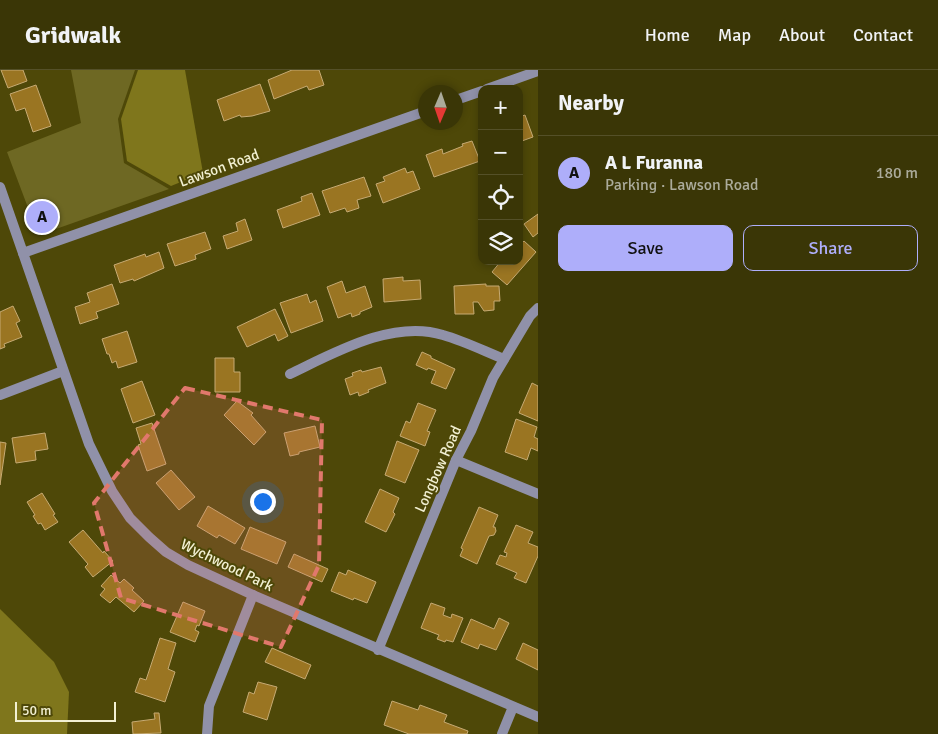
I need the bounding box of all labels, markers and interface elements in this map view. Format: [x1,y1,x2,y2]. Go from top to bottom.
text: Gridwalk [25,20,121,50]
text: Home [645,24,690,46]
text: Map [718,24,751,46]
text: About [779,24,825,46]
text: Contact [853,24,913,46]
north arrow [418,85,463,130]
map controls [478,85,523,265]
button: + [478,85,523,130]
text: Nearby [558,90,624,116]
button: − [478,130,523,175]
street label: Lawson Road [176,145,262,191]
text: A L Furanna [605,151,703,175]
text: A [569,163,579,183]
text: 180 m [876,163,918,183]
button: locate [478,175,523,220]
text: Parking · Lawson Road [605,175,759,195]
pin: A [26,198,58,236]
button: layers [478,220,523,265]
button: Save [558,225,733,271]
button: Share [743,225,918,271]
street label: Longbow Road [411,423,465,515]
your location [250,489,276,515]
street label: Wychwood Park [178,535,277,595]
scale bar [15,699,116,722]
text: 50 m [22,702,51,719]

